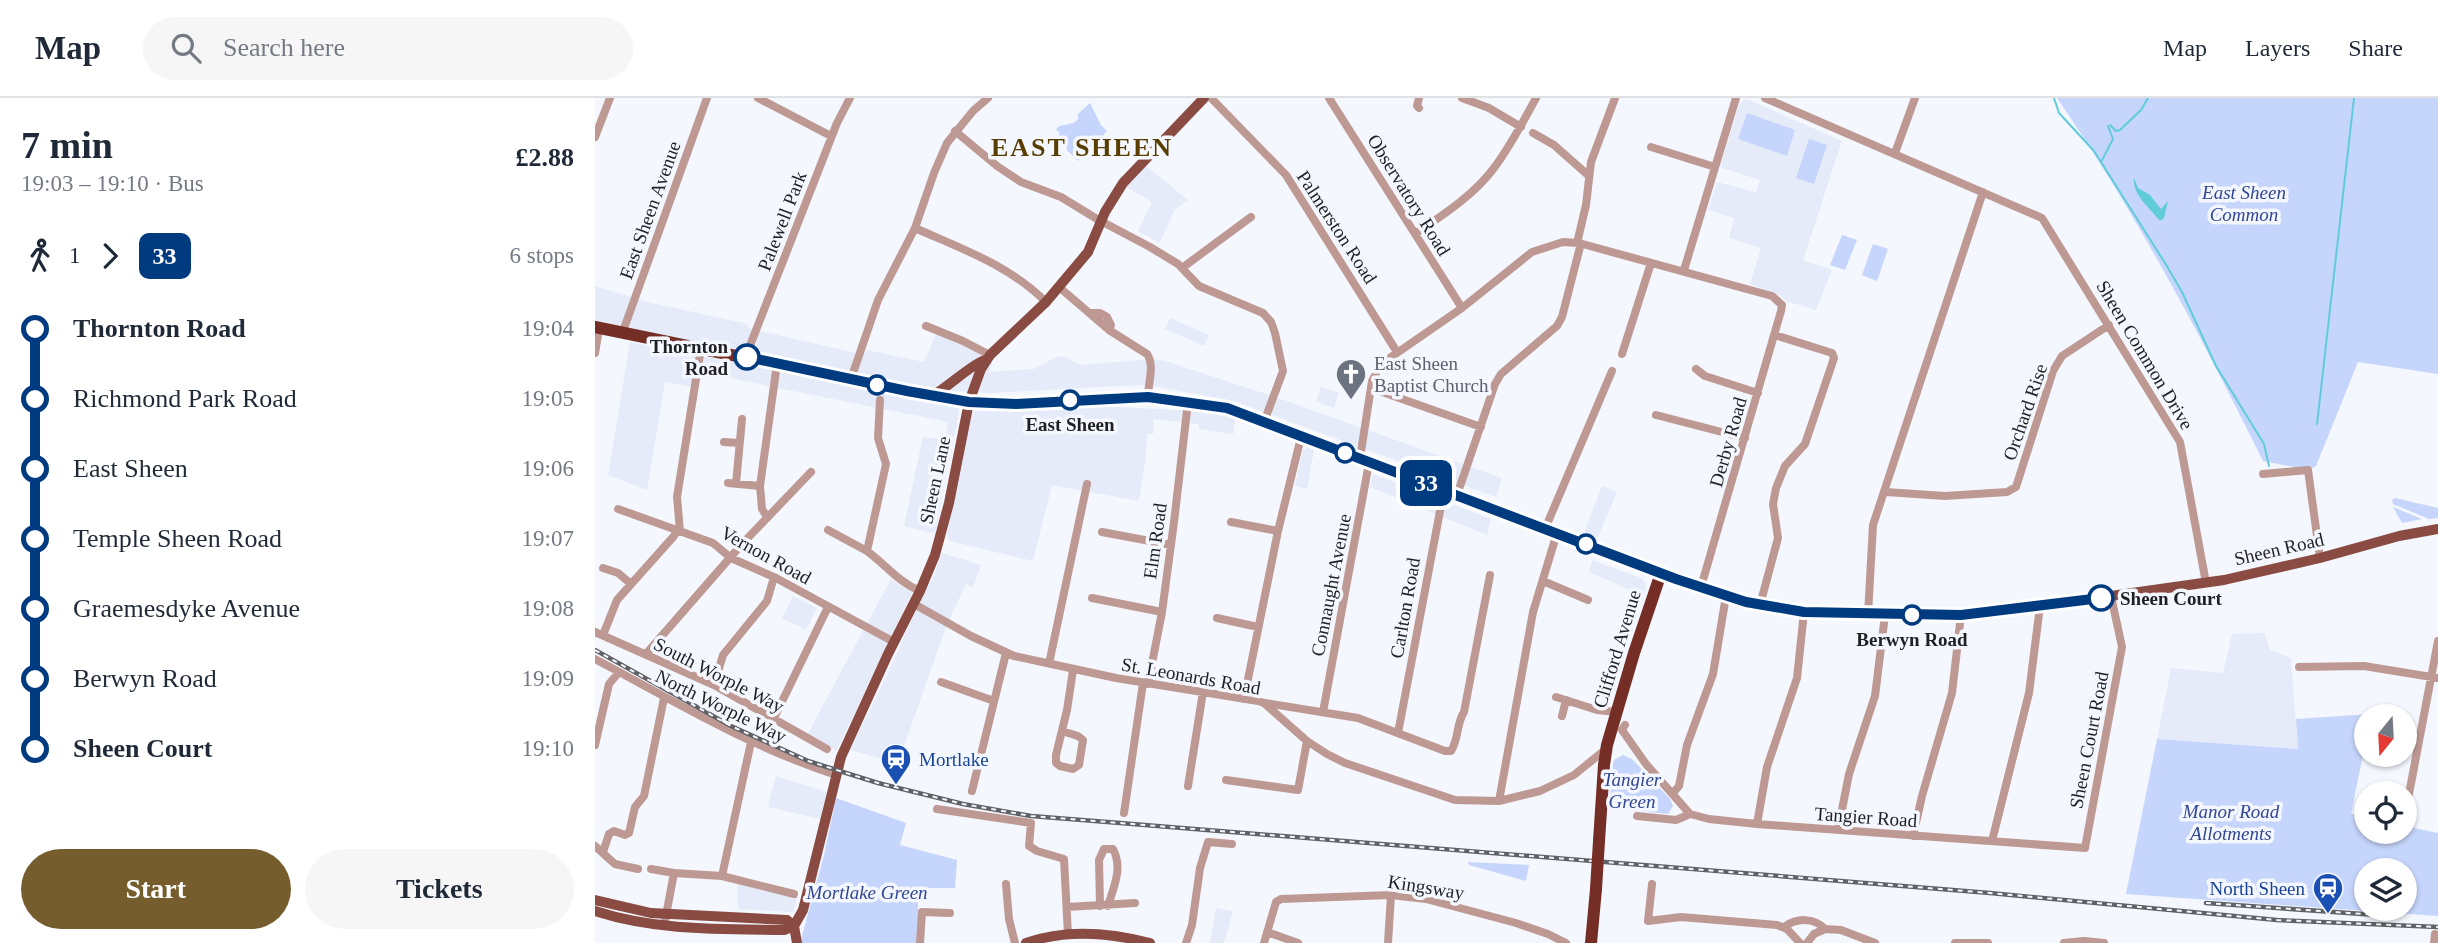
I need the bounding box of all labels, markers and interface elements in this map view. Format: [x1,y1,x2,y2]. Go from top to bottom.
search box [143,17,633,80]
icon: search [167,29,205,67]
text: Map [35,30,101,66]
text: Search here [223,33,345,62]
text: Map [2163,35,2207,61]
text: Layers [2245,35,2310,61]
text: Share [2348,35,2403,61]
text: 7 min [21,124,113,166]
street label: Observatory Road [1363,131,1455,260]
district label: EAST SHEEN [991,133,1173,162]
street label: East Sheen Avenue [615,138,685,282]
text: £2.88 [516,143,574,172]
street label: Palmerston Road [1293,167,1382,288]
street label: Palewell Park [753,168,811,274]
text: 19:03 – 19:10 · Bus [21,171,204,196]
park label: East Sheen Common [2201,182,2286,225]
icon: walk [21,237,59,275]
icon: forward [91,237,129,275]
text: 1 [69,243,81,268]
text: 33 [153,243,177,269]
text: 6 stops [509,243,574,268]
street label: Sheen Common Drive [2092,277,2198,433]
text: Thornton Road [73,314,246,343]
text: 19:04 [522,316,574,341]
place label: Thornton Road [650,336,728,379]
marker: Thornton Road [734,344,760,370]
place label: East Sheen Baptist Church [1374,353,1489,396]
church icon: East Sheen Baptist Church [1334,357,1368,401]
street label: Orchard Rise [1999,361,2051,463]
unlabelled marker [867,375,887,395]
text: Richmond Park Road [73,384,297,413]
text: 19:05 [522,386,574,411]
marker: East Sheen [1060,390,1080,410]
street label: Derby Road [1705,394,1751,489]
place label: East Sheen [1025,414,1115,435]
street label: Sheen Lane [915,434,955,526]
unlabelled marker [1335,443,1355,463]
text: East Sheen [73,454,188,483]
text: 19:06 [522,456,574,481]
line badge: 33 [1395,460,1457,506]
text: 33 [1414,470,1438,496]
street label: Elm Road [1139,501,1171,580]
street label: Connaught Avenue [1307,512,1355,658]
street label: Vernon Road [717,522,815,589]
text: Temple Sheen Road [73,524,282,553]
text: 19:07 [522,526,574,551]
street label: Sheen Road [2232,528,2326,569]
unlabelled marker [1576,534,1596,554]
street label: Carlton Road [1386,556,1424,660]
marker: Sheen Court [2088,585,2114,611]
street label: Clifford Avenue [1589,587,1645,711]
place label: Sheen Court [2120,588,2223,609]
text: Graemesdyke Avenue [73,594,300,623]
text: 19:08 [522,596,574,621]
marker: Berwyn Road [1902,605,1922,625]
place label: Berwyn Road [1856,629,1968,650]
street label: South Worple Way [651,633,788,717]
street label: St. Leonards Road [1120,653,1263,699]
text: Berwyn Road [73,664,217,693]
street label: North Worple Way [652,665,790,747]
text: 19:09 [522,666,574,691]
street label: Sheen Court Road [2065,669,2113,810]
north arrow [2354,704,2417,766]
map controls [2354,704,2417,921]
text: Sheen Court [73,734,212,763]
text: 19:10 [522,736,574,761]
station icon: Mortlake [879,742,913,786]
place label: Mortlake [919,749,989,770]
park label: Tangier Green [1603,769,1662,812]
button: locate [2354,781,2417,844]
park label: Manor Road Allotments [2182,801,2280,844]
street label: Tangier Road [1814,803,1918,831]
button: Start [21,849,291,929]
button: Tickets [305,849,574,929]
button: layers [2354,858,2417,921]
street label: Kingsway [1386,871,1466,903]
station icon: North Sheen [2311,871,2345,915]
place label: North Sheen [2209,878,2305,899]
park label: Mortlake Green [805,882,928,903]

